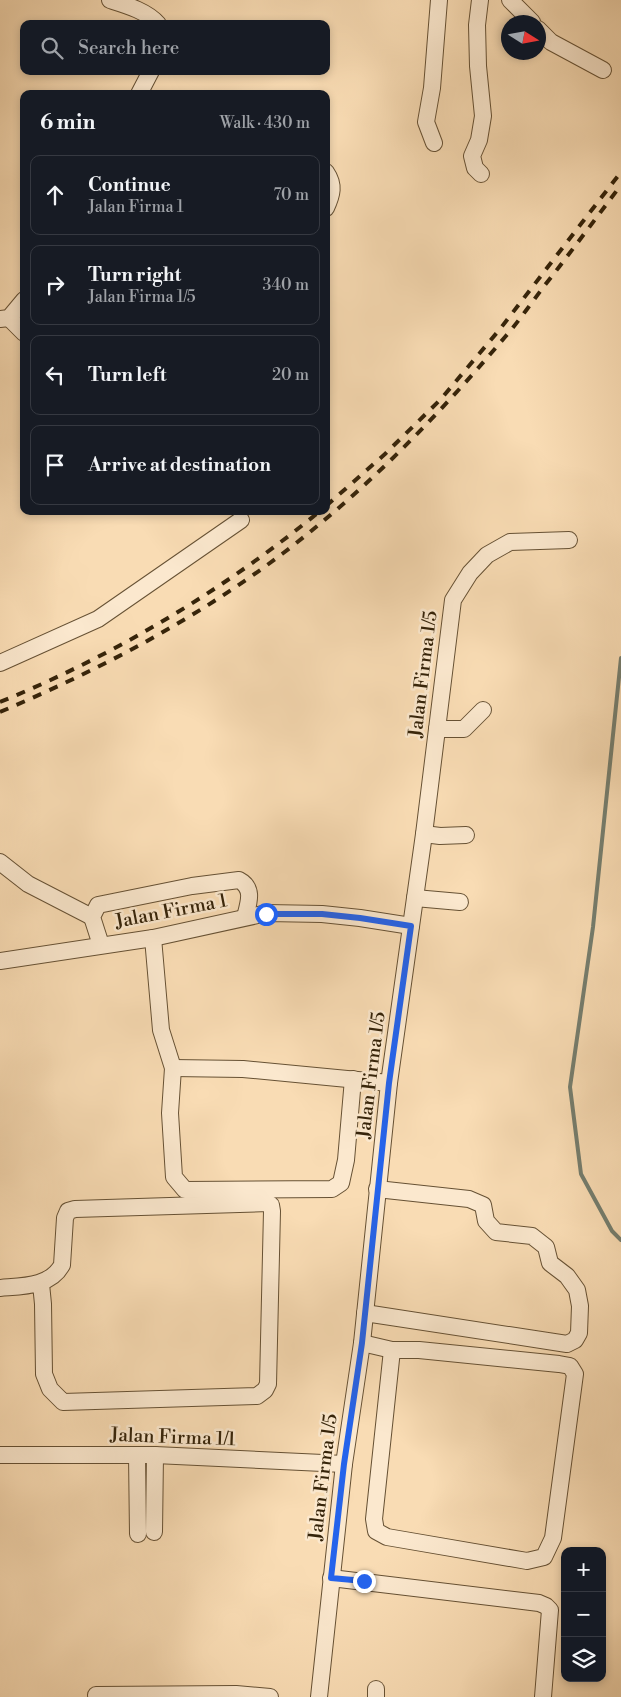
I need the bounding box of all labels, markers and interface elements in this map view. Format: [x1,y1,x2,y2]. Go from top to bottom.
north arrow [501,15,546,60]
search box [20,20,330,75]
icon: search [38,34,66,62]
text: Search here [78,36,179,60]
text: 6 min [40,110,95,136]
text: Walk · 430 m [220,113,310,133]
text: Continue [88,173,171,197]
icon: ahead [41,181,69,209]
text: 70 m [273,185,309,205]
text: Jalan Firma 1 [88,197,184,217]
text: Turn right [88,263,181,287]
icon: right [41,271,69,299]
text: 340 m [262,275,309,295]
text: Jalan Firma 1/5 [88,287,196,307]
icon: left [41,361,69,389]
text: Turn left [88,363,167,387]
text: 20 m [272,365,309,385]
icon: arrive [41,451,69,479]
text: Arrive at destination [88,453,271,477]
street label: Jalan Firma 1/5 [403,609,443,740]
street label: Jalan Firma 1 [112,888,229,934]
route start [255,903,278,926]
street label: Jalan Firma 1/5 [351,1010,391,1141]
street label: Jalan Firma 1/5 [303,1412,343,1543]
street label: Jalan Firma 1/1 [109,1423,236,1451]
map controls [561,1547,606,1682]
button: + [561,1547,606,1592]
route end [353,1570,376,1593]
button: − [561,1592,606,1637]
button: layers [561,1637,606,1682]

